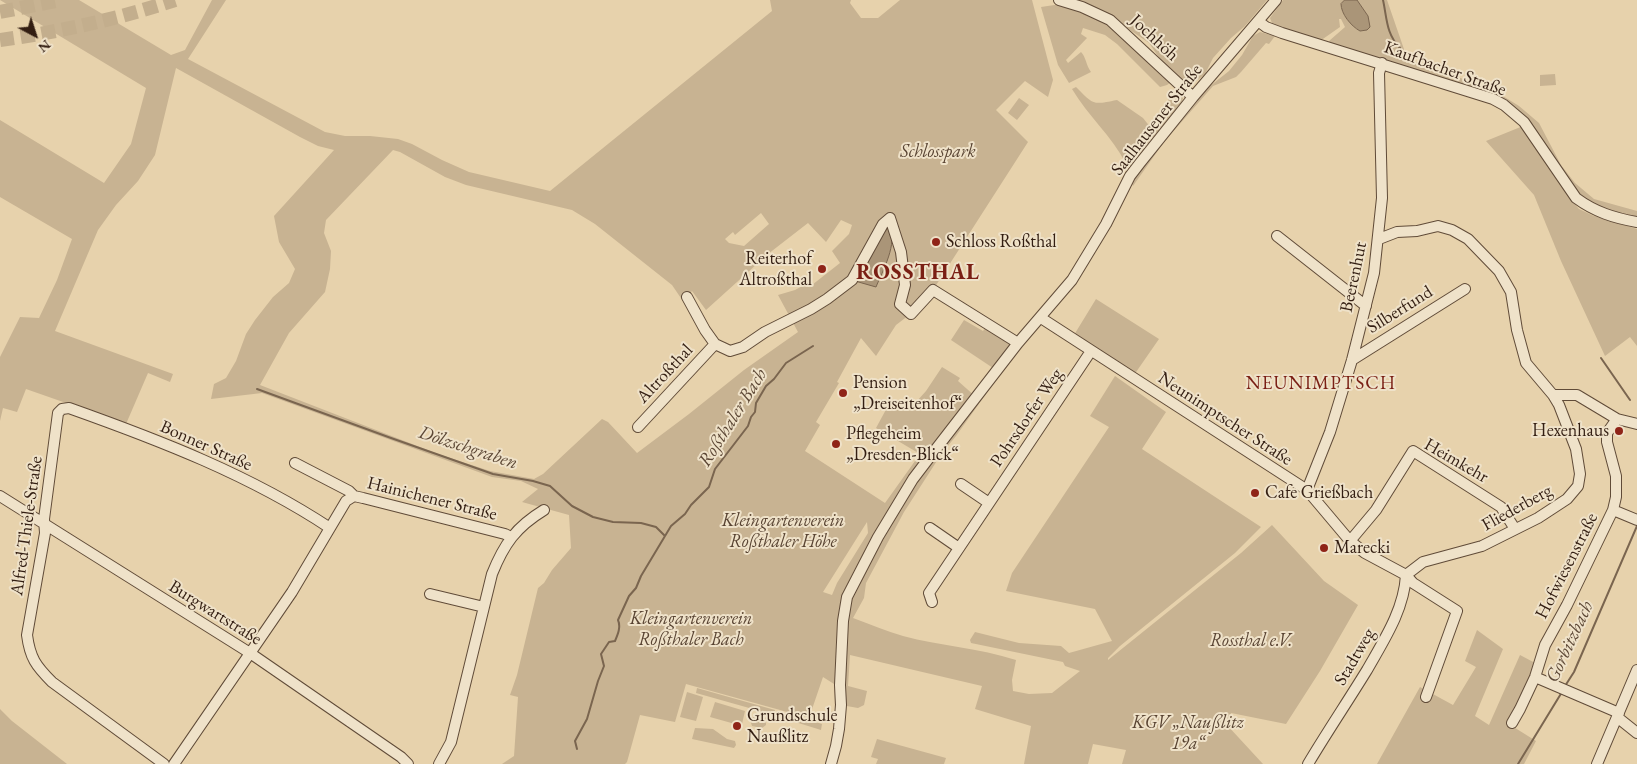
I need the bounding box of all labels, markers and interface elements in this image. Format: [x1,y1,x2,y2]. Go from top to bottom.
north arrow [10,10,60,60]
street label: Jochhöh [1125,10,1183,66]
text: N [35,36,55,57]
street label: Kaufbacher Straße [1381,37,1509,101]
street label: Saalhausener Straße [1107,60,1207,180]
park label: Schlosspark [900,141,976,163]
place label: Schloss Roßthal [946,231,1057,253]
marker: Schloss Roßthal [930,236,942,248]
street label: Beerenhut [1336,240,1372,314]
place label: Reiterhof Altroßthal [739,248,812,290]
district label: ROSSTHAL [855,260,981,286]
marker: Reiterhof Altroßthal [816,263,828,275]
street label: Silberfund [1363,281,1437,339]
street label: Altroßthal [632,340,698,408]
water label: Roßthaler Bach [694,365,772,471]
street label: Pohrsdorfer Weg [986,365,1068,471]
street label: Neunimptscher Straße [1154,367,1296,471]
place label: Pension „Dreiseitenhof“ [853,372,962,414]
district label: NEUNIMPTSCH [1244,373,1398,395]
marker: Pension „Dreiseitenhof“ [837,387,849,399]
street label: Bonner Straße [157,416,255,476]
place label: Hexenhaus [1532,420,1609,442]
water label: Dölzschgraben [416,421,520,475]
place label: Pflegeheim „Dresden-Blick“ [846,423,959,466]
marker: Hexenhaus [1613,425,1625,437]
street label: Heimkehr [1420,434,1492,488]
marker: Pflegeheim „Dresden-Blick“ [830,438,842,450]
street label: Alfred-Thiele-Straße [7,455,47,597]
street label: Hainichener Straße [365,472,499,526]
street label: Fliederberg [1478,480,1556,536]
place label: Cafe Grießbach [1265,482,1373,504]
marker: Cafe Grießbach [1249,487,1261,499]
street label: Hofwiesenstraße [1531,509,1603,623]
park label: Kleingartenverein Roßthaler Höhe [722,510,844,552]
place label: Marecki [1334,537,1390,559]
marker: Marecki [1318,542,1330,554]
street label: Burgwartstraße [165,576,265,650]
water label: Gorbitzbach [1541,597,1599,687]
park label: Kleingartenverein Roßthaler Bach [630,608,752,650]
street label: Stadtweg [1330,624,1380,690]
park label: Rossthal e.V. [1210,630,1292,652]
place label: Grundschule Naußlitz [747,705,837,748]
park label: KGV „Naußlitz 19a“ [1132,712,1244,754]
marker: Grundschule Naußlitz [731,720,743,732]

